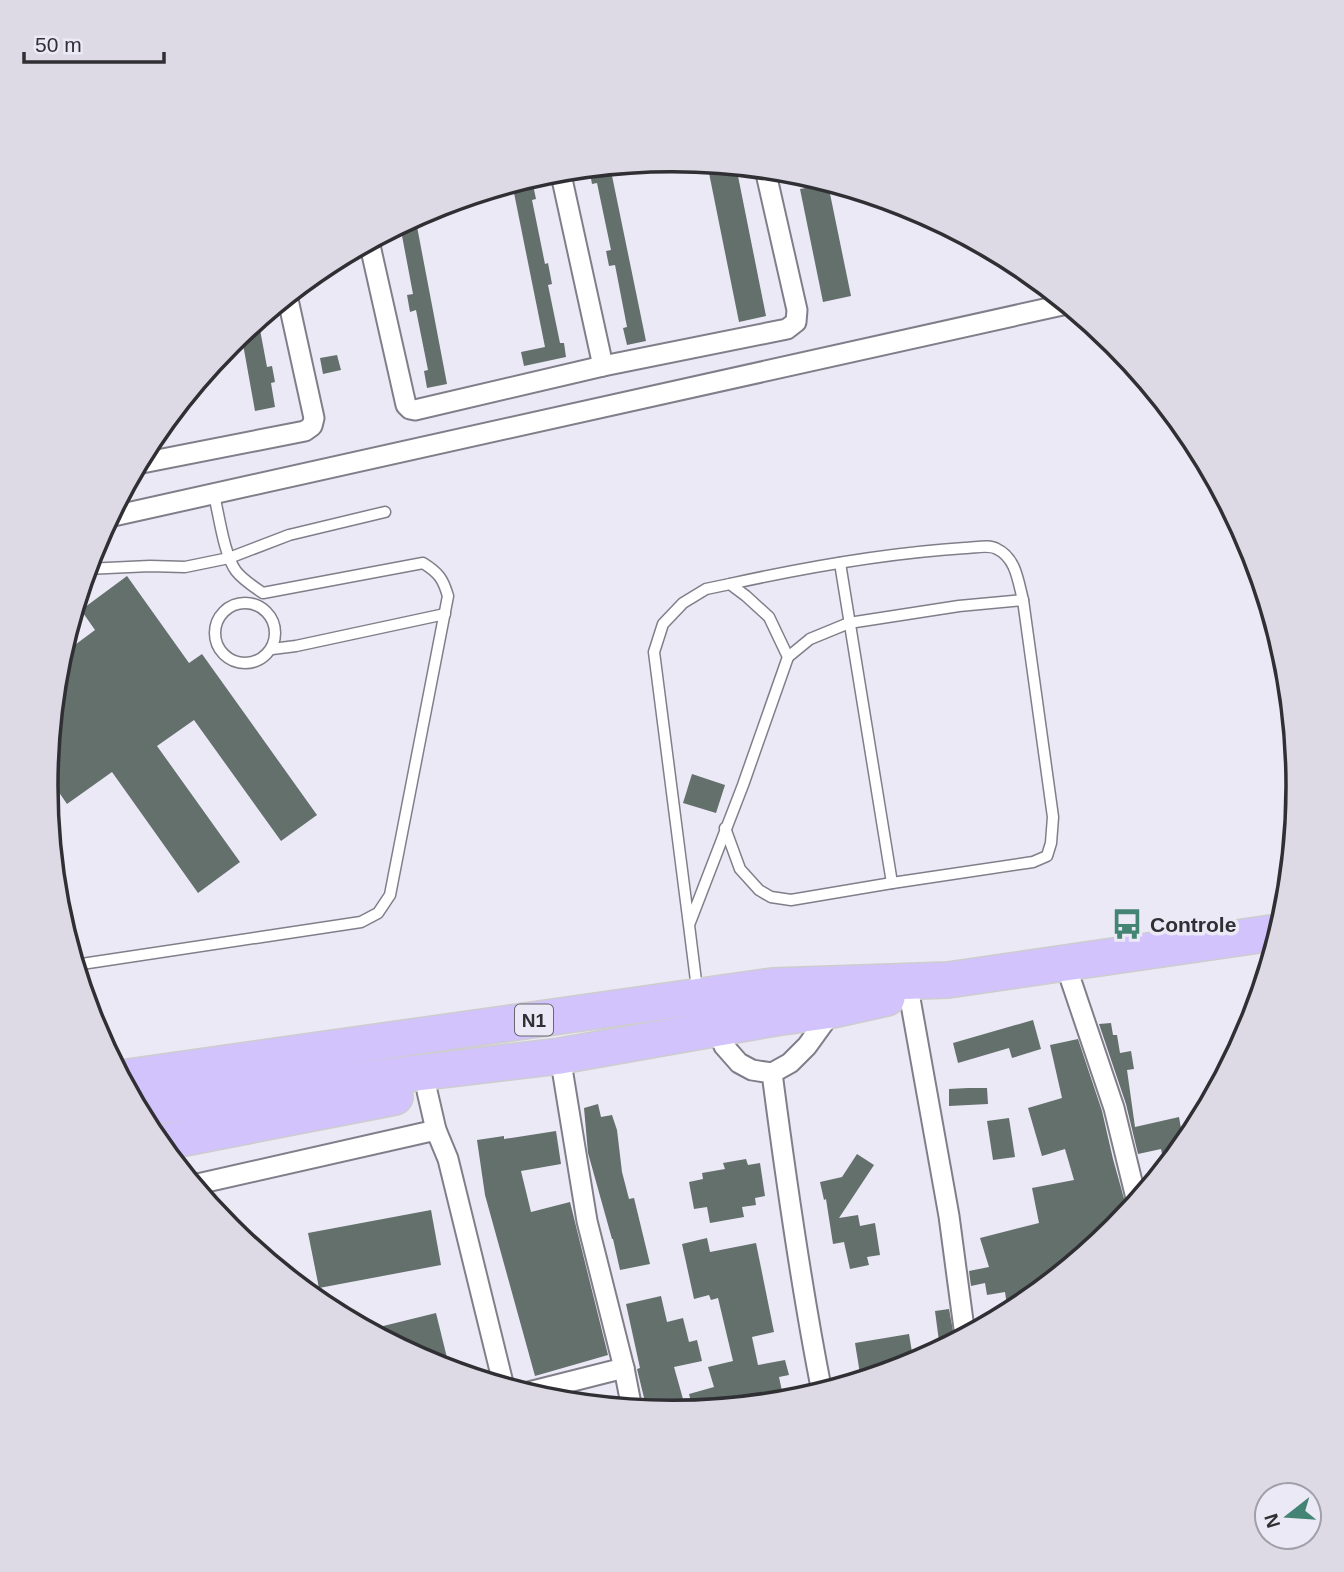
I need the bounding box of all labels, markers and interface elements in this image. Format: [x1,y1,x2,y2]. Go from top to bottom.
scale bar [24,21,164,65]
text: 50 m [35,33,82,56]
bus stop icon: Controle [1110,907,1144,941]
place label: Controle [1150,913,1236,936]
road number: N1 [515,1004,553,1036]
north arrow [1253,1481,1323,1551]
text: N [1260,1511,1284,1530]

